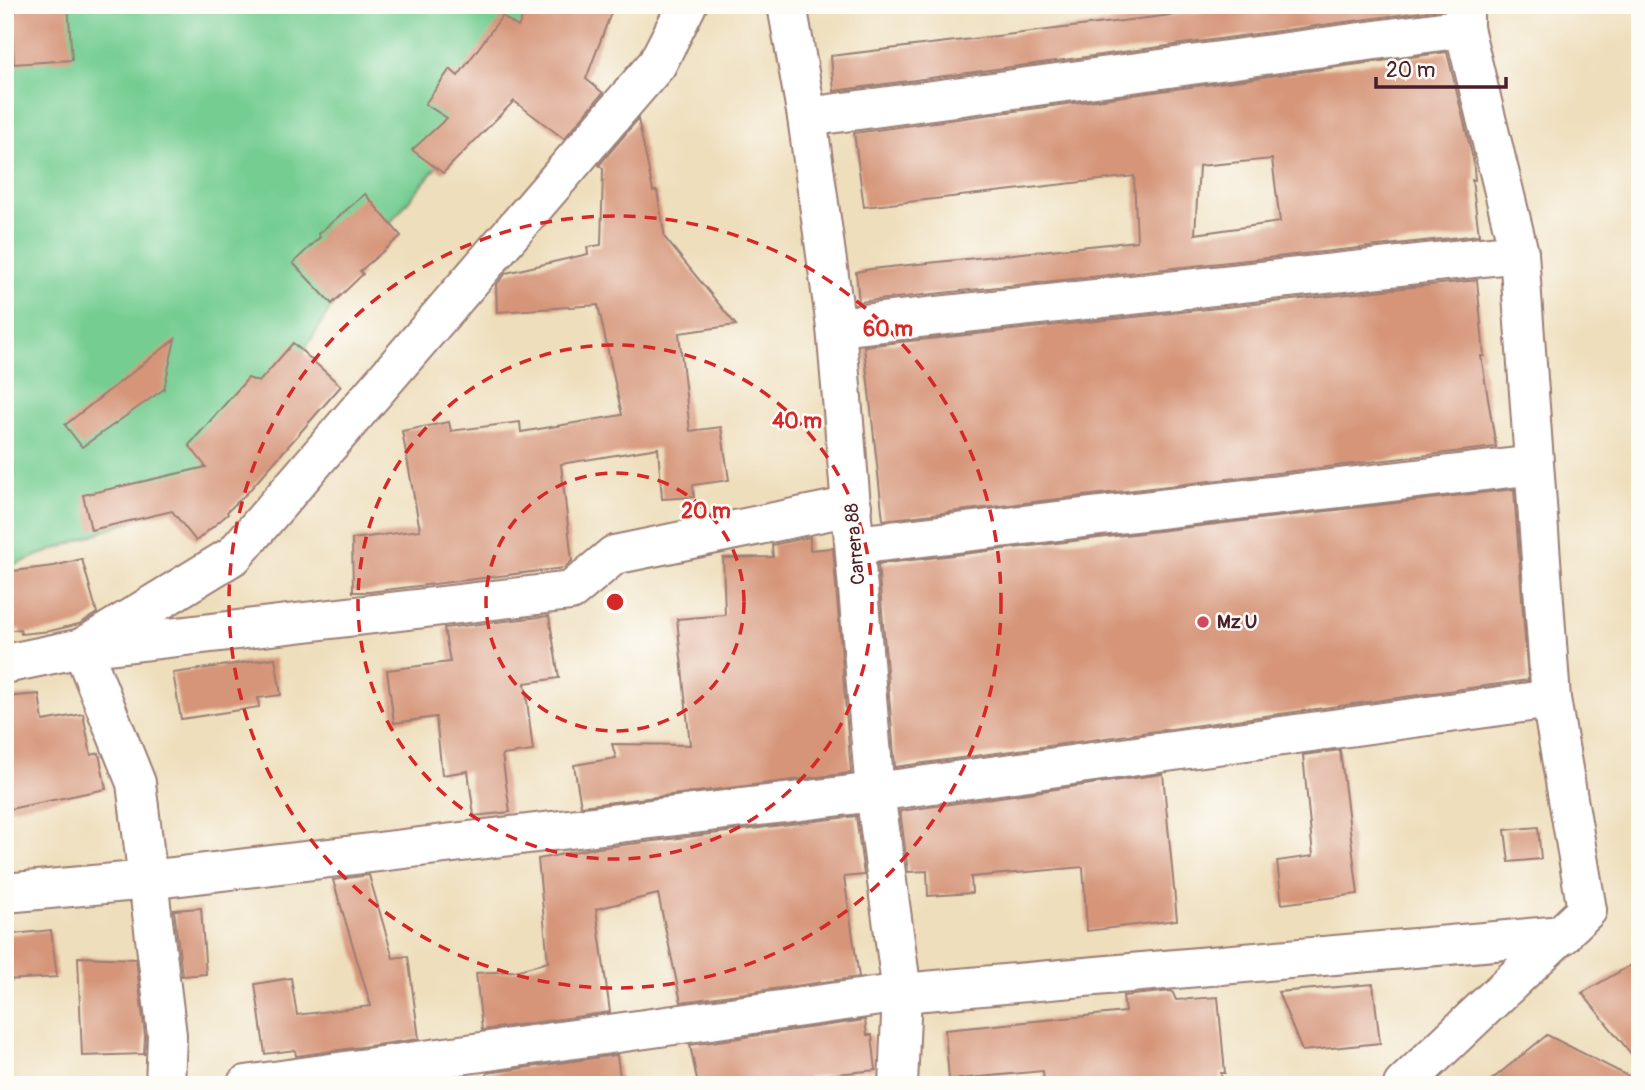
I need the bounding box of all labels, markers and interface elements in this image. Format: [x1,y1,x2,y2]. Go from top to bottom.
scale bar [1376,46,1505,90]
text: 20 m [1386,57,1435,84]
text: 60 m [863,316,913,343]
text: 40 m [772,408,822,435]
text: 20 m [681,498,731,525]
street label: Carrera 88 [839,502,871,586]
centre of rings [603,590,627,614]
place label: Mz U [1217,610,1257,634]
marker: Mz U [1195,614,1211,630]

